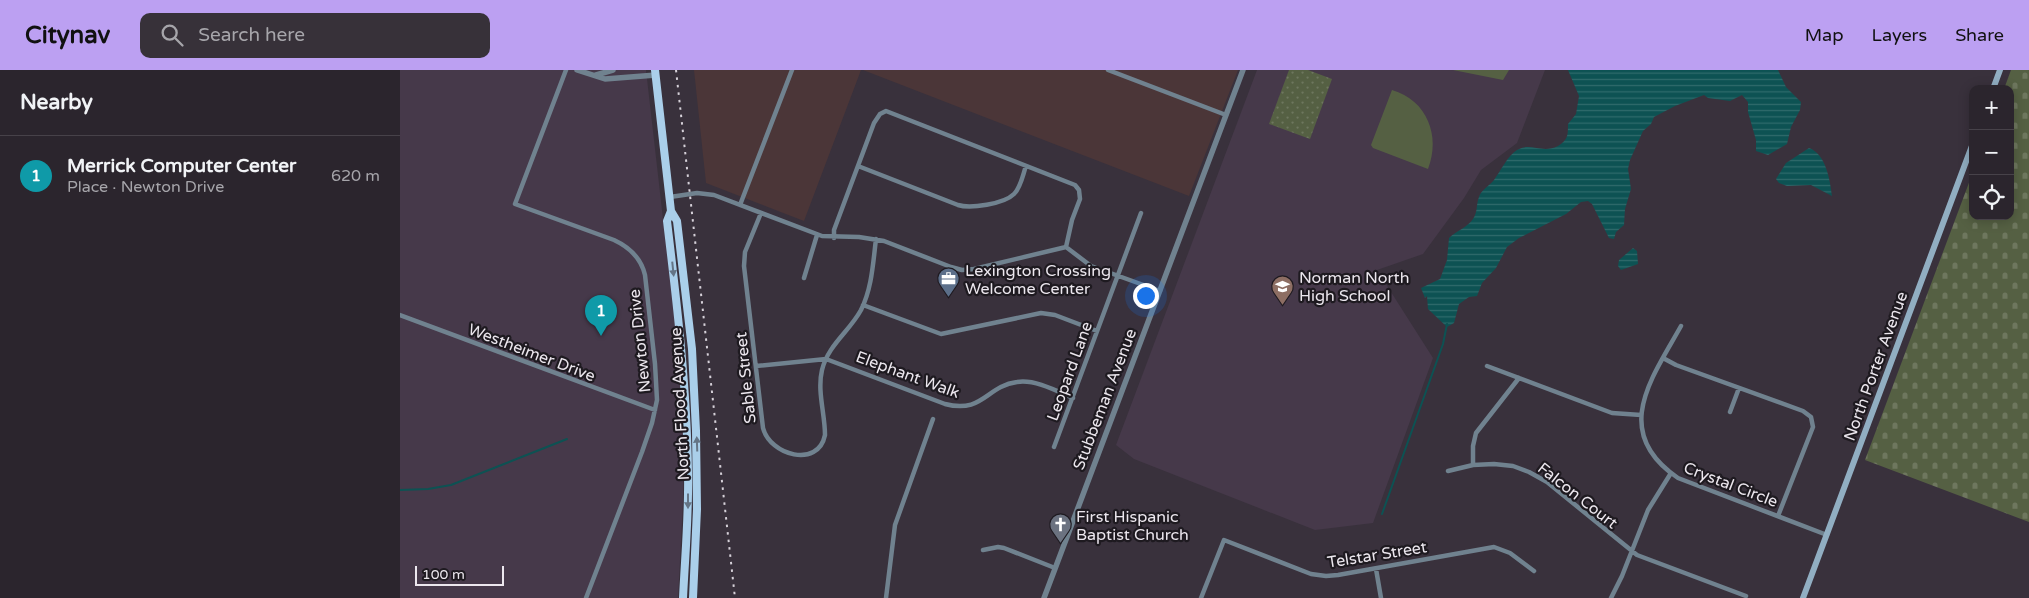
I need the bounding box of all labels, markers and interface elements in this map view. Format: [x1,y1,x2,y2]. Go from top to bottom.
search box [140,13,490,58]
text: Citynav [25,21,110,50]
icon: search [158,21,186,49]
text: Search here [198,24,305,46]
text: Map [1805,24,1844,46]
text: Layers [1872,24,1927,46]
text: Share [1955,24,2004,46]
map controls [1969,85,2014,220]
button: + [1969,85,2014,130]
text: Nearby [20,90,93,115]
button: − [1969,130,2014,175]
text: Merrick Computer Center [67,155,296,177]
text: 1 [31,166,41,186]
text: 620 m [331,166,380,186]
button: locate [1969,175,2014,220]
text: Place · Newton Drive [67,177,224,197]
one-way arrow [669,261,677,277]
place label: Lexington Crossing Welcome Center [965,261,1111,299]
office icon: Lexington Crossing Welcome Center [937,267,961,298]
place label: Norman North High School [1299,268,1409,306]
school or university icon: Norman North High School [1271,274,1295,305]
your location [1133,283,1159,309]
street label: Newton Drive [625,288,655,393]
street label: North Porter Avenue [1840,289,1912,444]
pin: 1 [585,295,617,336]
street label: Leopard Lane [1043,319,1097,424]
street label: Westheimer Drive [465,320,598,386]
street label: Stubbeman Avenue [1069,326,1141,473]
street label: North Flood Avenue [666,327,694,481]
street label: Sable Street [731,331,761,425]
street label: Elephant Walk [853,347,963,403]
one-way arrow [692,436,700,452]
street label: Falcon Court [1533,458,1621,533]
street label: Crystal Circle [1681,458,1781,512]
one-way arrow [684,493,692,509]
place label: First Hispanic Baptist Church [1076,507,1189,545]
church icon: First Hispanic Baptist Church [1048,513,1072,544]
street label: Telstar Street [1326,537,1428,573]
scale bar [415,563,504,586]
text: 100 m [422,566,465,583]

